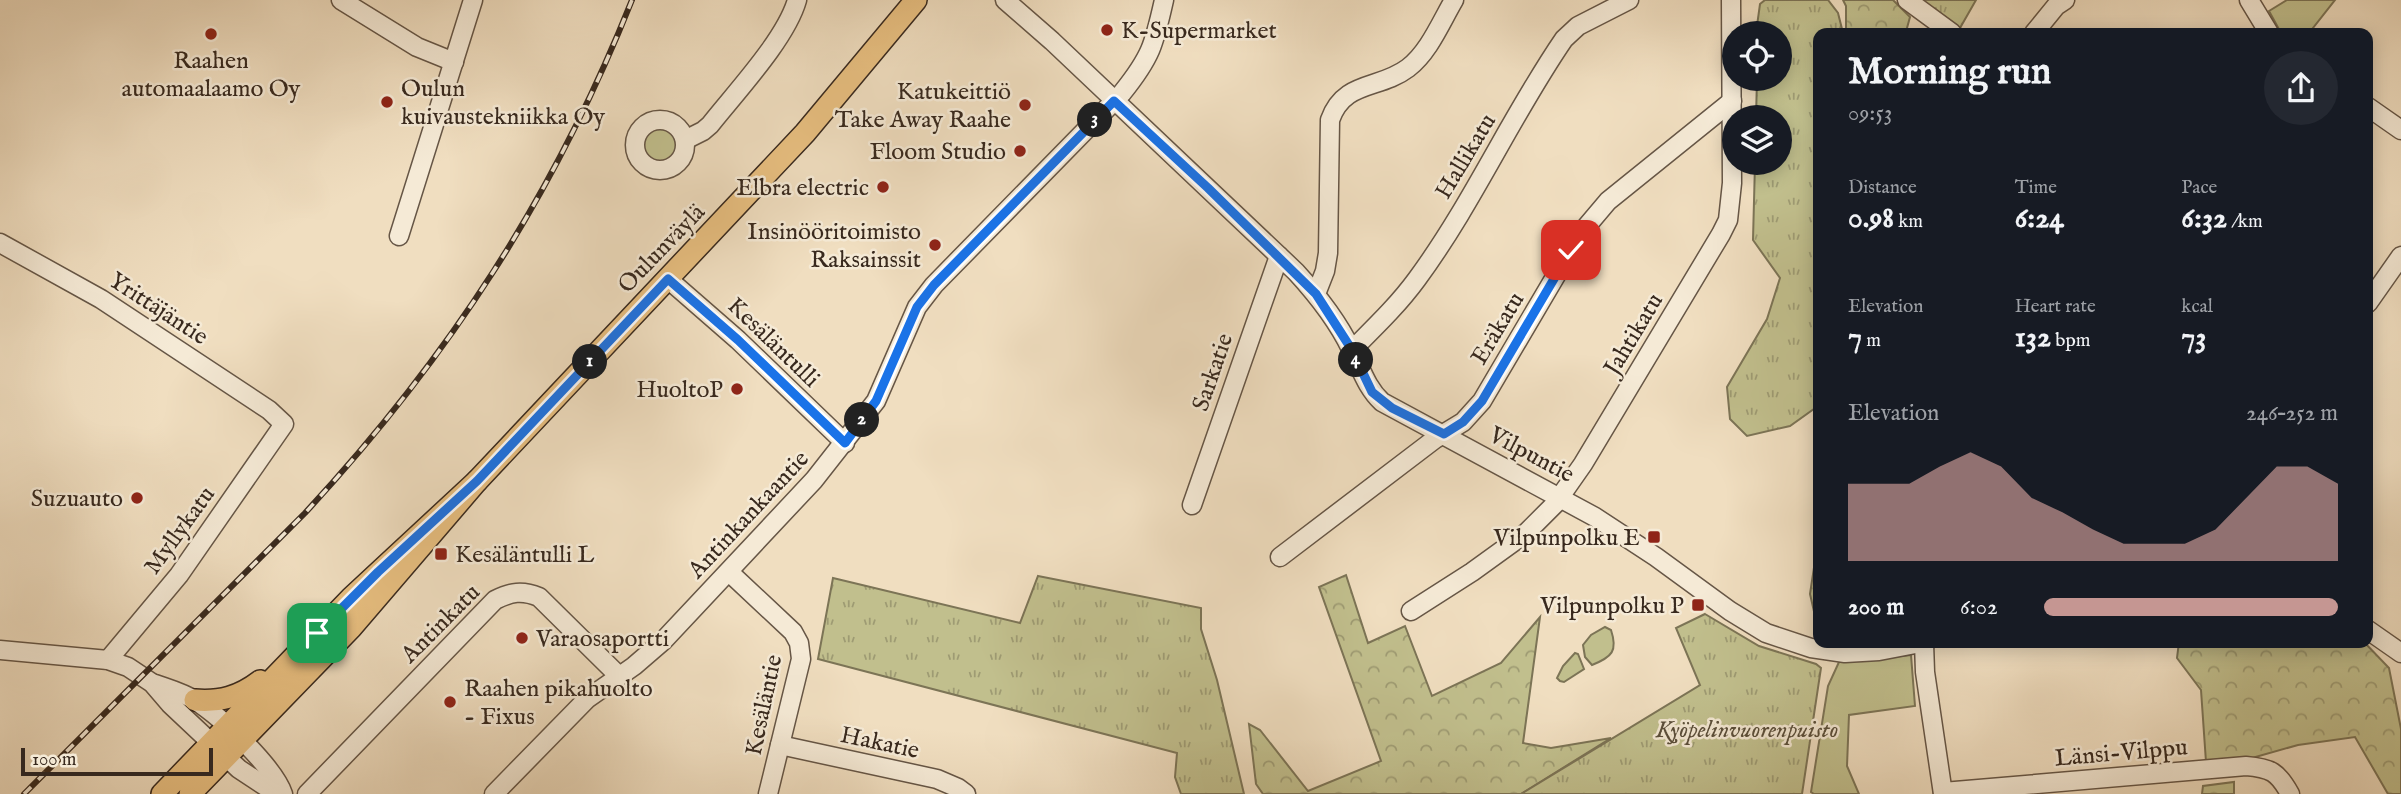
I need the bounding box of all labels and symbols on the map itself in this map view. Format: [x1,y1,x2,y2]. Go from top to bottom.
place label: K-Supermarket [1121,16,1277,47]
marker: K-Supermarket [1099,22,1115,38]
marker: Raahen automaalaamo Oy [203,26,219,42]
place label: Raahen automaalaamo Oy [122,46,301,105]
place label: Oulun kuivaustekniikka Oy [401,74,605,133]
place label: Katukeittiö Take Away Raahe [835,77,1011,136]
marker: Oulun kuivaustekniikka Oy [379,94,395,110]
marker: Katukeittiö Take Away Raahe [1017,97,1033,113]
pin: 3 [1078,102,1112,138]
street label: Hallikatu [1429,108,1504,205]
place label: Floom Studio [870,137,1006,168]
marker: Floom Studio [1012,143,1028,159]
place label: Elbra electric [736,173,869,204]
marker: Elbra electric [875,179,891,195]
street label: Oulunväylä [612,197,713,300]
place label: Insinööritoimisto Raksainssit [747,217,921,276]
pin [1541,220,1601,280]
marker: Insinööritoimisto Raksainssit [927,237,943,253]
street label: Yrittäjäntie [103,266,214,353]
street label: Eräkatu [1464,287,1532,371]
street label: Jahtikatu [1596,288,1671,384]
street label: Kesäläntulli [720,291,826,395]
street label: Sarkatie [1186,330,1241,415]
pin: 4 [1338,342,1374,378]
pin: 1 [572,344,608,380]
place label: HuoltoP [636,375,723,406]
marker: HuoltoP [729,381,745,397]
pin: 2 [844,402,880,438]
street label: Vilpuntie [1482,420,1579,491]
street label: Antinkankaantie [681,444,816,586]
street label: Myllykatu [138,481,223,581]
place label: Suzuauto [31,484,123,515]
marker: Suzuauto [129,490,145,506]
place label: Vilpunpolku E [1493,523,1640,554]
marker: Vilpunpolku E [1646,529,1662,545]
place label: Kesäläntulli L [455,540,595,571]
marker: Kesäläntulli L [433,546,449,562]
street label: Antinkatu [394,578,487,671]
place label: Vilpunpolku P [1539,591,1684,622]
marker: Vilpunpolku P [1690,597,1706,613]
pin [287,603,347,663]
place label: Varaosaportti [535,624,669,655]
marker: Varaosaportti [514,630,530,646]
street label: Kesäläntie [739,652,790,759]
place label: Raahen pikahuolto - Fixus [464,674,653,733]
marker: Raahen pikahuolto - Fixus [442,694,458,710]
park label: Kyöpelinvuorenpuisto [1655,715,1838,746]
street label: Hakatie [837,720,922,767]
street label: Länsi-Vilppu [2053,732,2189,775]
scale bar [21,745,214,777]

